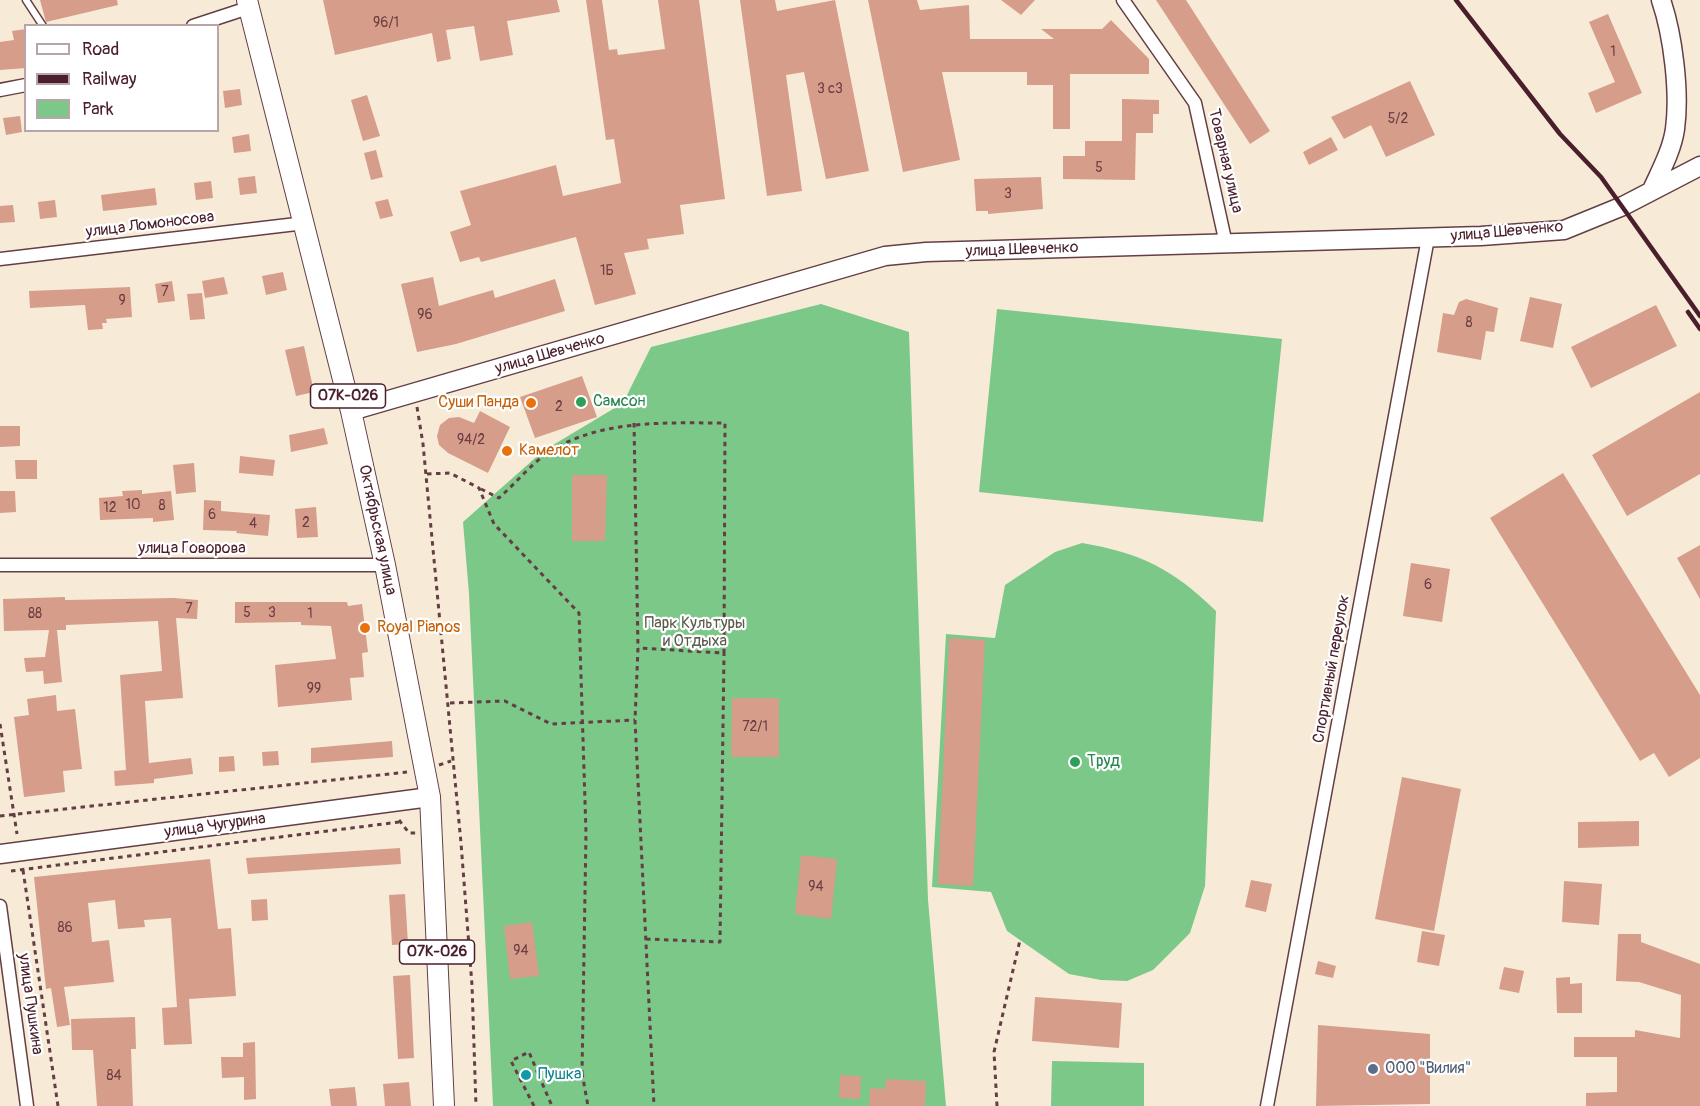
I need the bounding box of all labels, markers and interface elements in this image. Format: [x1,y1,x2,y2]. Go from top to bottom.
house number: 96/1 [373,15,399,31]
legend [24,24,219,132]
text: Road [82,38,119,61]
house number: 1 [1610,44,1616,60]
text: Railway [82,68,137,91]
house number: 3 с3 [817,81,843,97]
text: Park [82,98,114,121]
street label: Товарная улица [1204,107,1246,215]
house number: 5/2 [1388,111,1408,127]
house number: 5 [1095,160,1103,176]
house number: 3 [1004,186,1012,202]
street label: улица Ломоносова [85,208,215,242]
street label: улица Шевченко [1450,218,1564,246]
street label: улица Шевченко [965,238,1079,262]
house number: 1Б [600,263,614,279]
house number: 7 [161,284,169,300]
house number: 9 [118,293,126,309]
house number: 96 [417,307,433,323]
house number: 8 [1465,315,1473,331]
street label: улица Шевченко [493,329,607,379]
road number: 07К-026 [310,384,386,408]
place label: Самсон [593,392,646,412]
place label: Суши Панда [438,393,519,413]
marker: Самсон [574,395,588,409]
marker: Суши Панда [524,396,538,410]
house number: 2 [555,399,563,415]
house number: 94/2 [457,432,485,448]
place label: Камелот [519,441,579,461]
marker: Камелот [500,444,514,458]
street label: Октябрьская улица [354,463,400,597]
house number: 10 [125,497,141,513]
house number: 8 [158,498,166,514]
house number: 12 [103,500,117,516]
house number: 6 [208,507,216,523]
house number: 2 [302,515,310,531]
house number: 4 [249,516,257,532]
street label: улица Говорова [138,539,246,559]
house number: 6 [1424,577,1432,593]
street label: Спортивный переулок [1310,593,1354,745]
house number: 7 [185,601,193,617]
house number: 5 [243,605,251,621]
house number: 3 [268,605,276,621]
house number: 88 [28,606,42,622]
house number: 1 [307,606,313,622]
park label: Парк Культуры и Отдыха [645,614,745,652]
place label: Royal Pianos [377,618,460,638]
marker: Royal Pianos [358,621,372,635]
house number: 99 [307,681,321,697]
house number: 72/1 [742,719,768,735]
place label: Труд [1087,752,1120,772]
marker: Труд [1068,755,1082,769]
street label: улица Чугурина [163,809,267,843]
house number: 94 [808,879,824,895]
house number: 86 [57,920,73,936]
road number: 07К-026 [400,940,474,964]
house number: 94 [513,943,529,959]
street label: улица Пушкина [13,952,47,1056]
place label: ООО "Вилия" [1385,1059,1471,1079]
marker: ООО "Вилия" [1366,1062,1380,1076]
place label: Пушка [538,1065,581,1085]
house number: 84 [106,1068,122,1084]
marker: Пушка [519,1068,533,1082]

